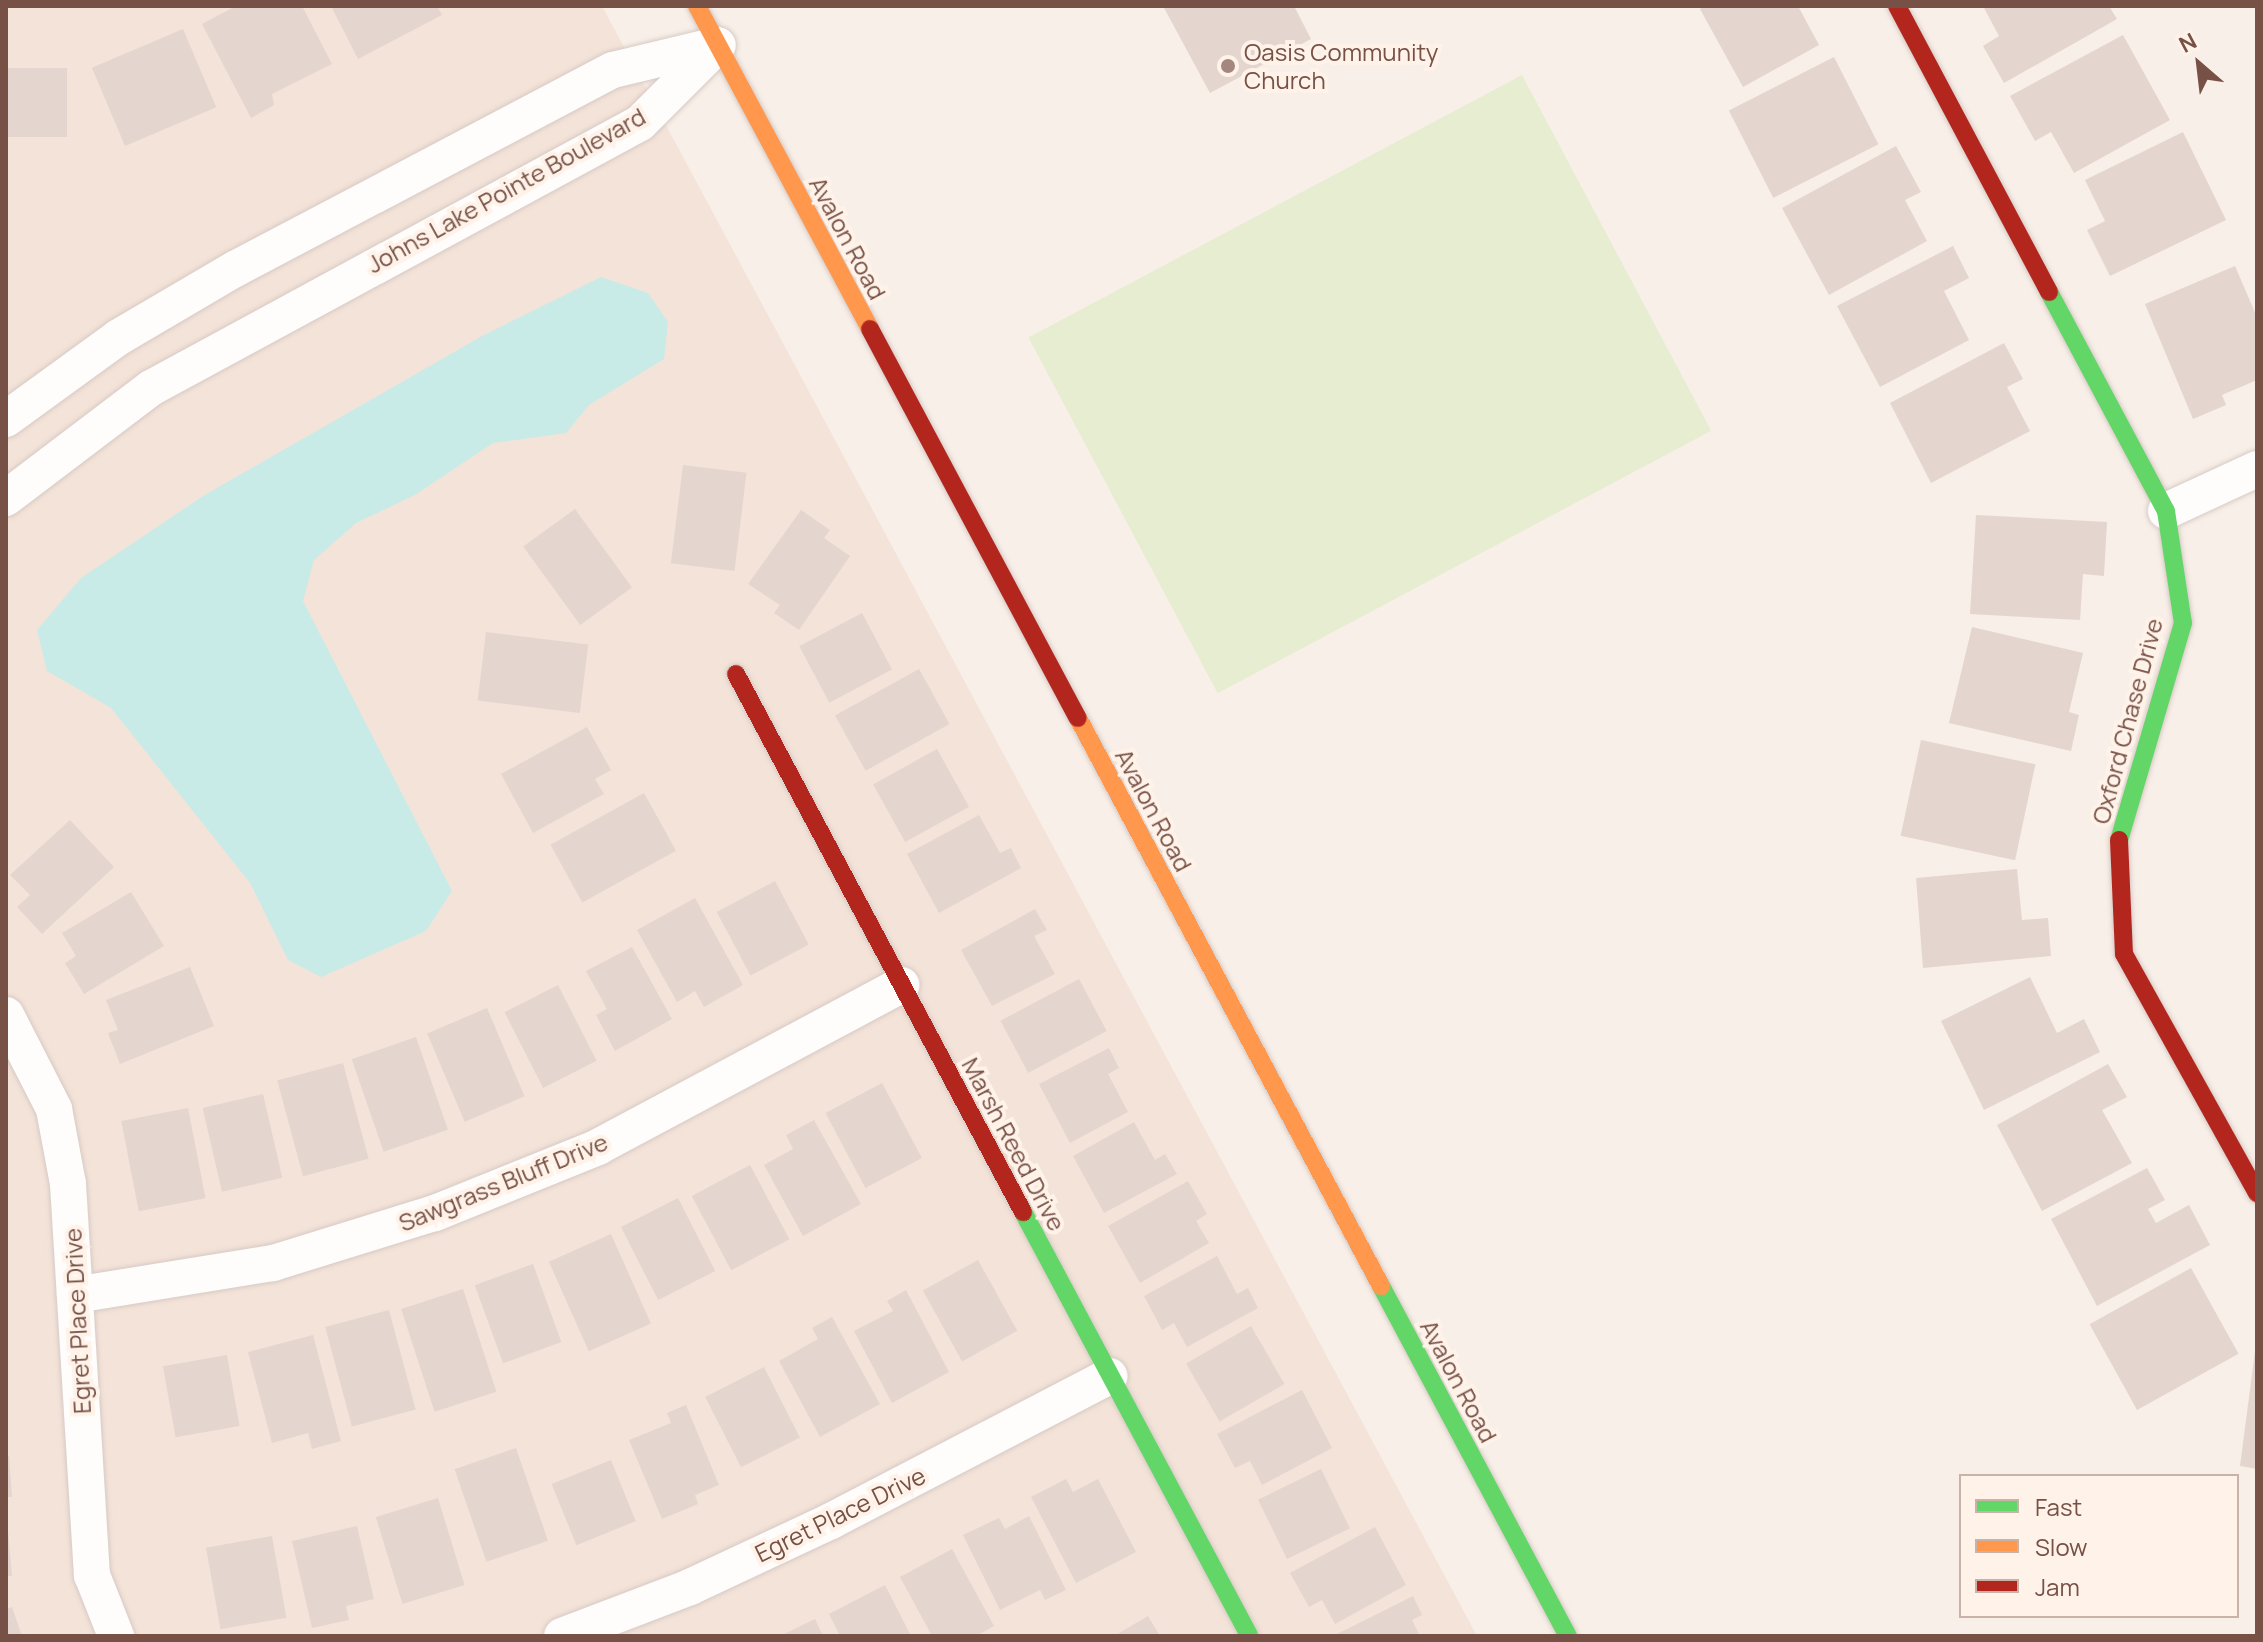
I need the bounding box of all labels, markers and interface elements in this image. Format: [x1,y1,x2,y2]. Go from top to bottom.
north arrow [2159,24,2239,104]
text: N [2174,26,2202,60]
place label: Oasis Community Church [1244,38,1438,94]
marker: Oasis Community Church [1219,57,1237,75]
street label: Johns Lake Pointe Boulevard [362,101,650,279]
street label: Avalon Road [804,172,892,304]
street label: Oxford Chase Drive [2086,615,2168,827]
street label: Avalon Road [1110,744,1198,876]
street label: Marsh Reed Drive [956,1053,1072,1235]
street label: Sawgrass Bluff Drive [394,1127,612,1237]
street label: Egret Place Drive [58,1227,96,1415]
street label: Avalon Road [1415,1315,1503,1447]
street label: Egret Place Drive [750,1460,930,1568]
legend [1959,1474,2239,1618]
text: Fast [2035,1490,2082,1523]
text: Slow [2035,1530,2088,1563]
text: Jam [2035,1570,2080,1603]

